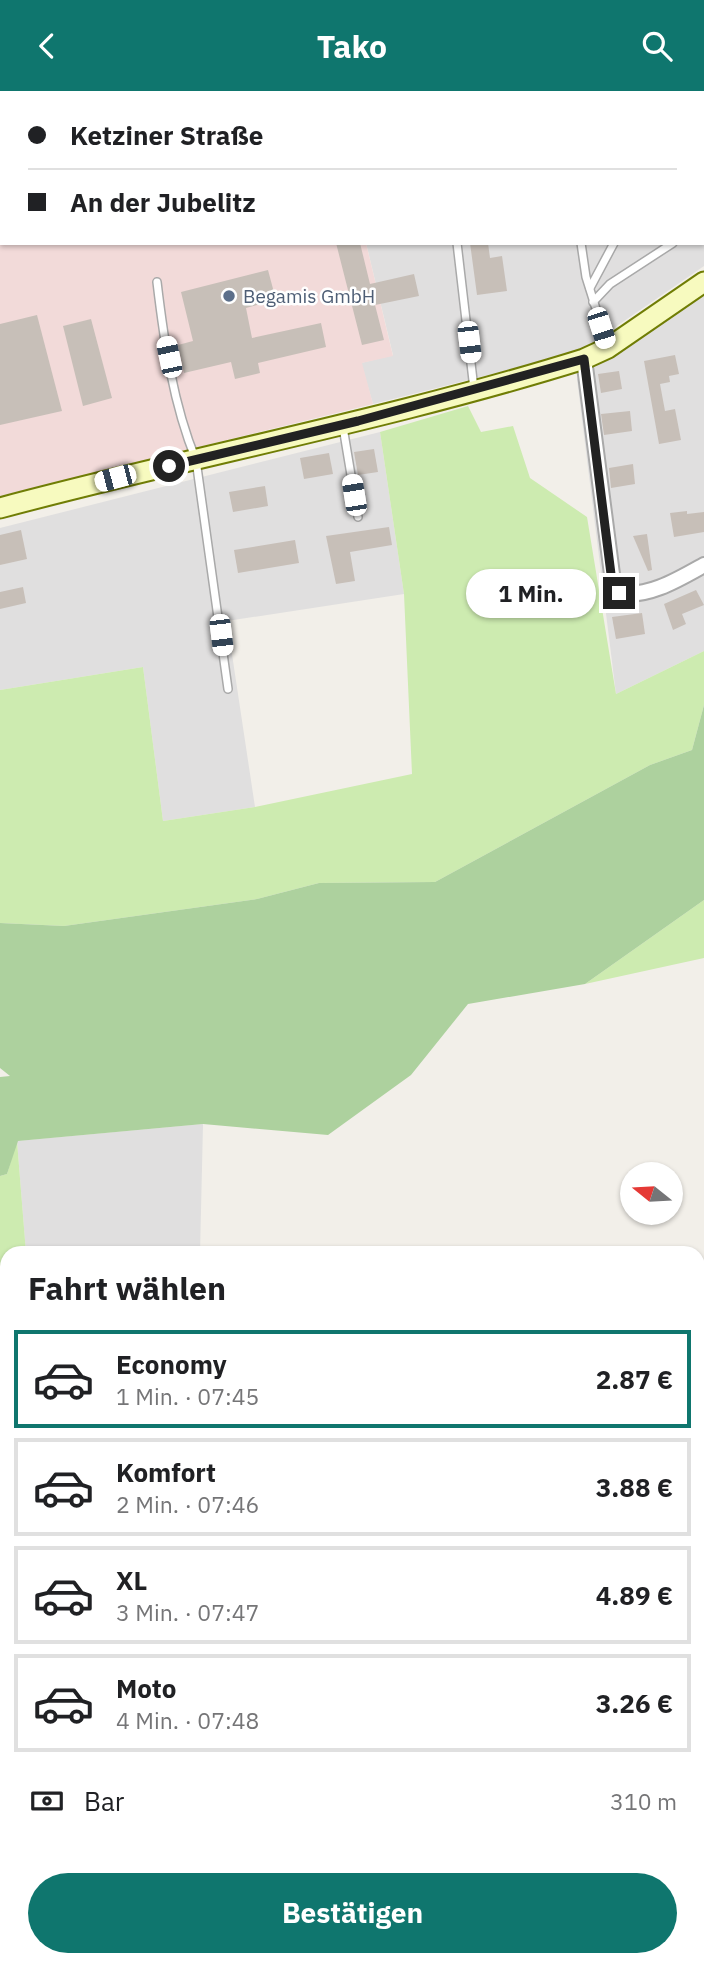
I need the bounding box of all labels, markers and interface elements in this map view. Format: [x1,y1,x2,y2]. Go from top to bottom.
text: Tako [317,25,387,67]
icon: back [28,27,66,65]
icon: search [638,27,676,65]
text: Ketziner Straße [70,118,263,152]
text: An der Jubelitz [70,185,256,219]
place label: Begamis GmbH [243,284,375,308]
marker: Begamis GmbH [221,288,237,304]
car [585,305,618,351]
car [457,320,482,364]
car [155,334,184,380]
route start [153,450,185,482]
car [92,462,139,494]
car [341,473,368,517]
callout: 1 Min. [465,568,594,617]
route end [603,577,635,609]
text: 1 Min. [498,578,564,608]
car [209,613,234,657]
north arrow [620,1162,682,1225]
map controls [620,1162,683,1225]
text: Fahrt wählen [28,1267,226,1309]
text: Economy [116,1347,227,1381]
icon: car [32,1348,95,1411]
text: 2.87 € [596,1362,673,1396]
text: 1 Min. · 07:45 [116,1381,259,1411]
text: Komfort [116,1455,216,1489]
icon: car [32,1456,95,1519]
text: 3.88 € [596,1470,673,1504]
text: 2 Min. · 07:46 [116,1489,259,1519]
text: XL [116,1563,147,1597]
icon: car [32,1564,95,1627]
text: 4.89 € [596,1578,673,1612]
text: 3 Min. · 07:47 [116,1597,259,1627]
text: Moto [116,1671,176,1705]
icon: car [32,1672,95,1735]
text: 3.26 € [596,1686,673,1720]
text: 4 Min. · 07:48 [116,1705,259,1735]
icon: cash [28,1782,66,1820]
text: Bar [84,1784,124,1818]
text: 310 m [610,1786,677,1816]
button: Bestätigen [28,1873,677,1953]

